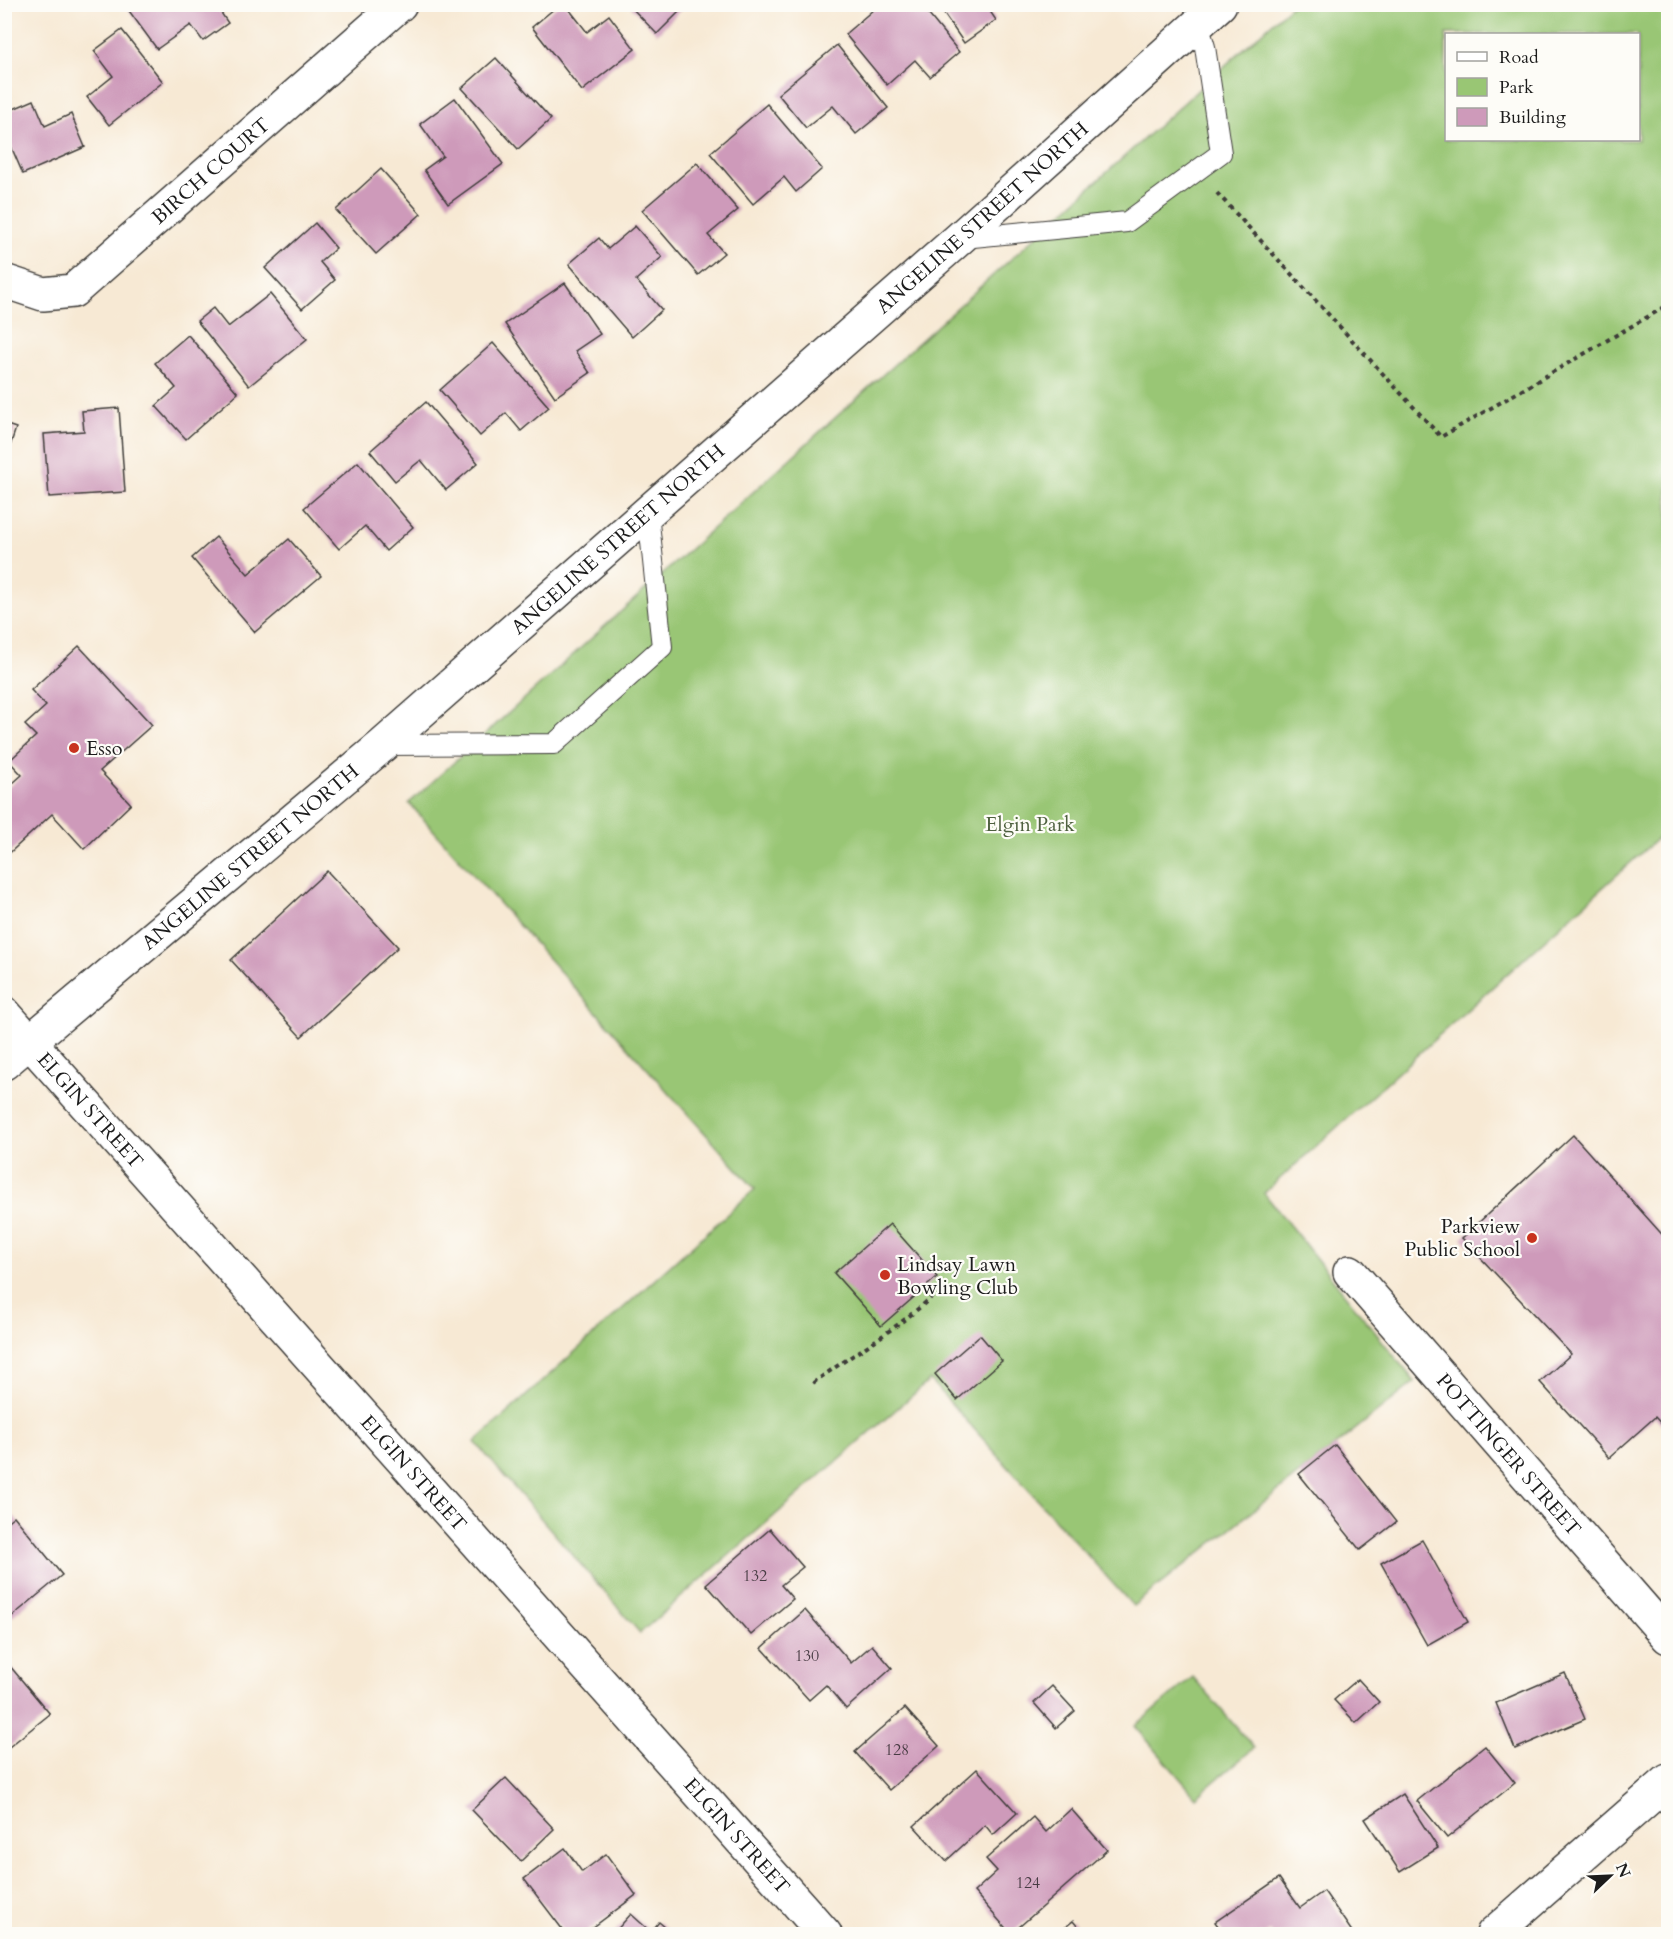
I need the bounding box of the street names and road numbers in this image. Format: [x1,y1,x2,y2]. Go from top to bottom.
street label: BIRCH COURT [146,111,276,230]
street label: ANGELINE STREET NORTH [870,116,1095,320]
street label: ANGELINE STREET NORTH [505,438,731,641]
street label: ANGELINE STREET NORTH [136,758,365,956]
street label: ELGIN STREET [31,1046,149,1175]
street label: POTTINGER STREET [1430,1368,1587,1542]
street label: ELGIN STREET [354,1409,473,1537]
street label: ELGIN STREET [678,1772,796,1900]

